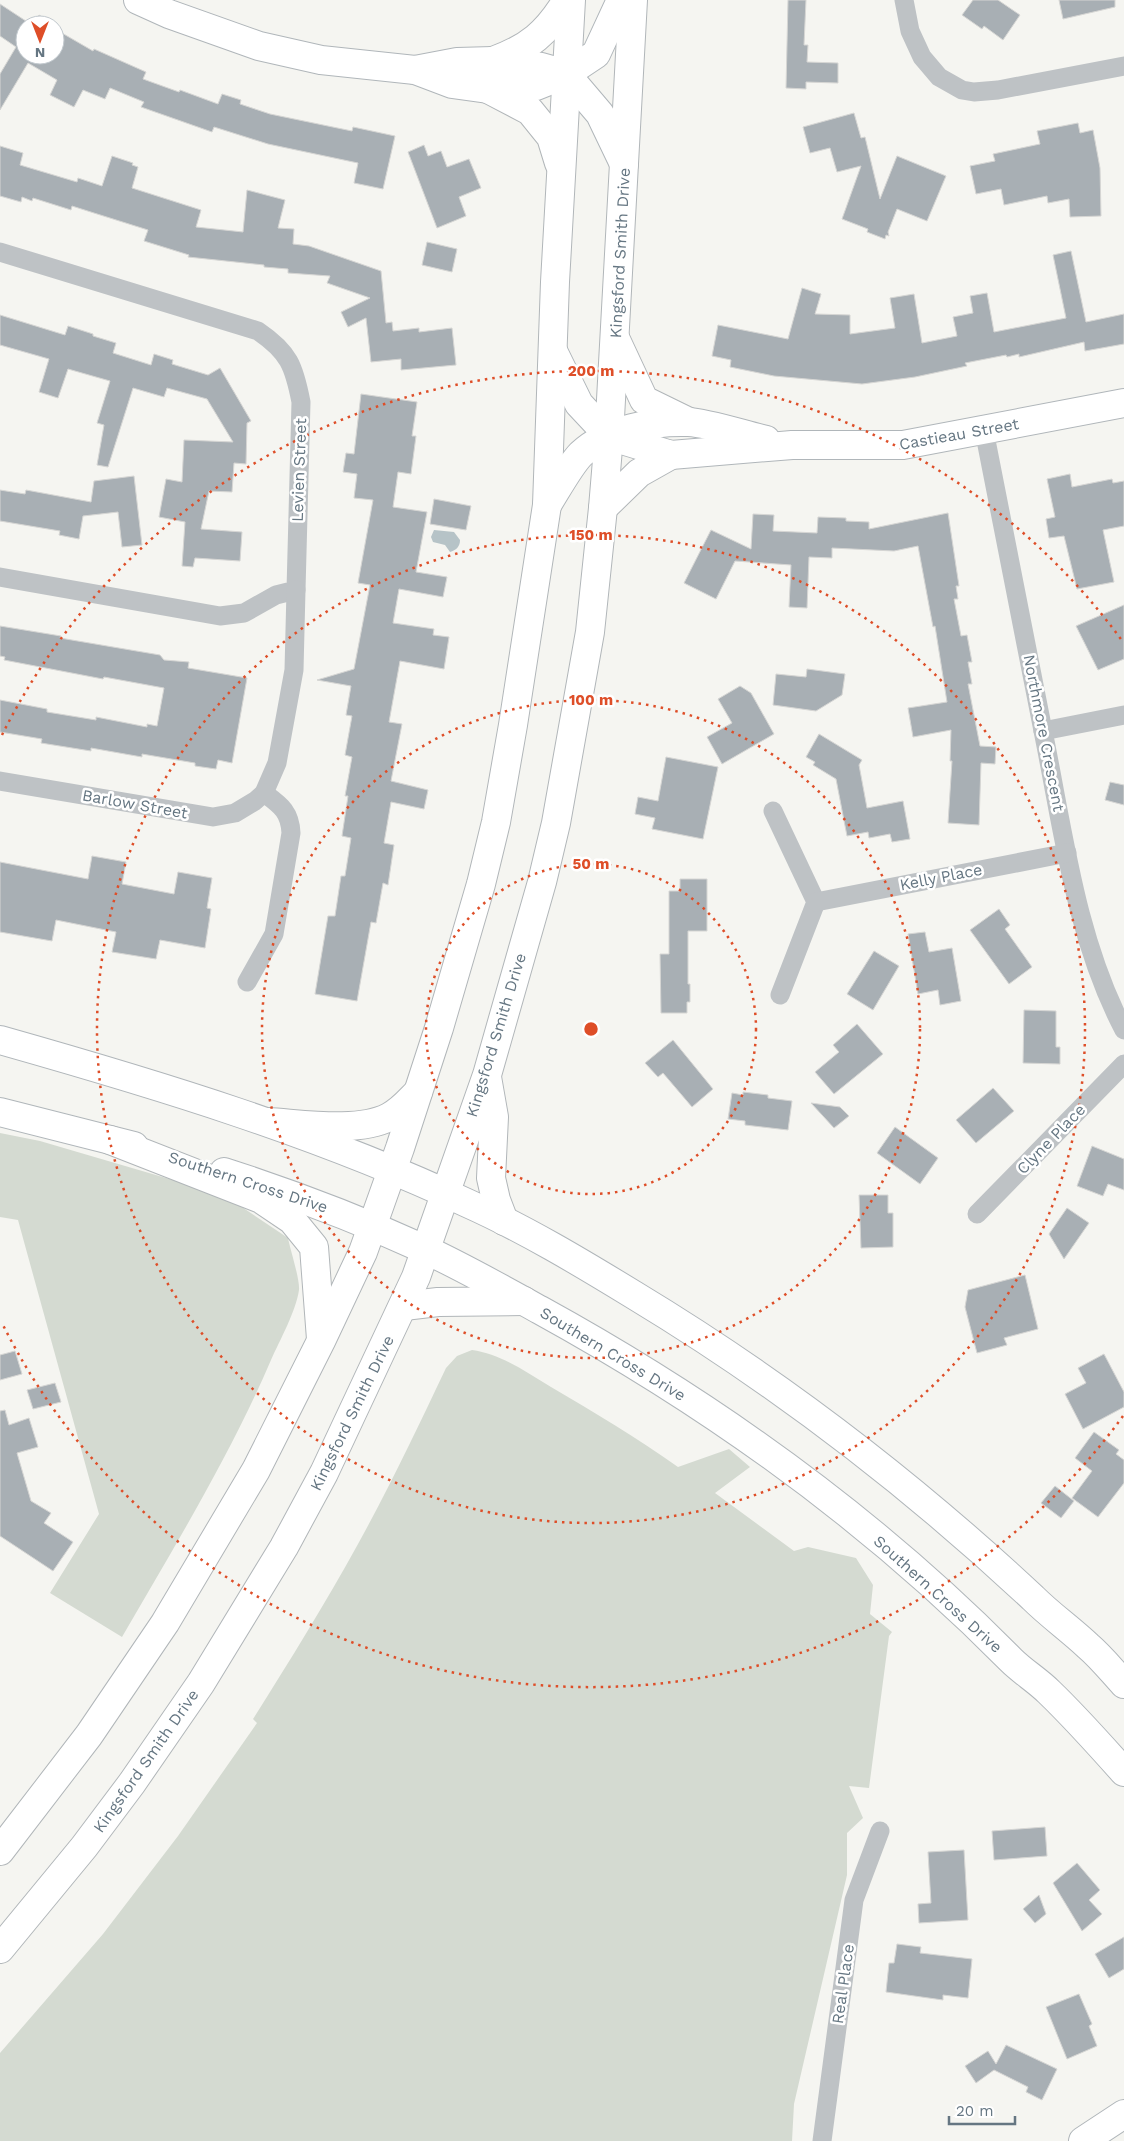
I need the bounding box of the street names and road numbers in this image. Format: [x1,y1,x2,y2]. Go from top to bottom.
street label: Kingsford Smith Drive [606,167,634,339]
street label: Castieau Street [898,414,1021,454]
street label: Levien Street [288,418,310,522]
street label: Northmore Crescent [1019,653,1069,813]
street label: Barlow Street [81,785,190,823]
street label: Kelly Place [898,860,984,894]
street label: Kingsford Smith Drive [462,951,530,1119]
street label: Clyne Place [1013,1100,1089,1178]
street label: Southern Cross Drive [166,1147,330,1217]
street label: Southern Cross Drive [537,1303,689,1405]
street label: Kingsford Smith Drive [306,1332,398,1494]
street label: Southern Cross Drive [870,1531,1006,1657]
street label: Kingsford Smith Drive [89,1686,203,1836]
street label: Real Place [828,1943,858,2025]

